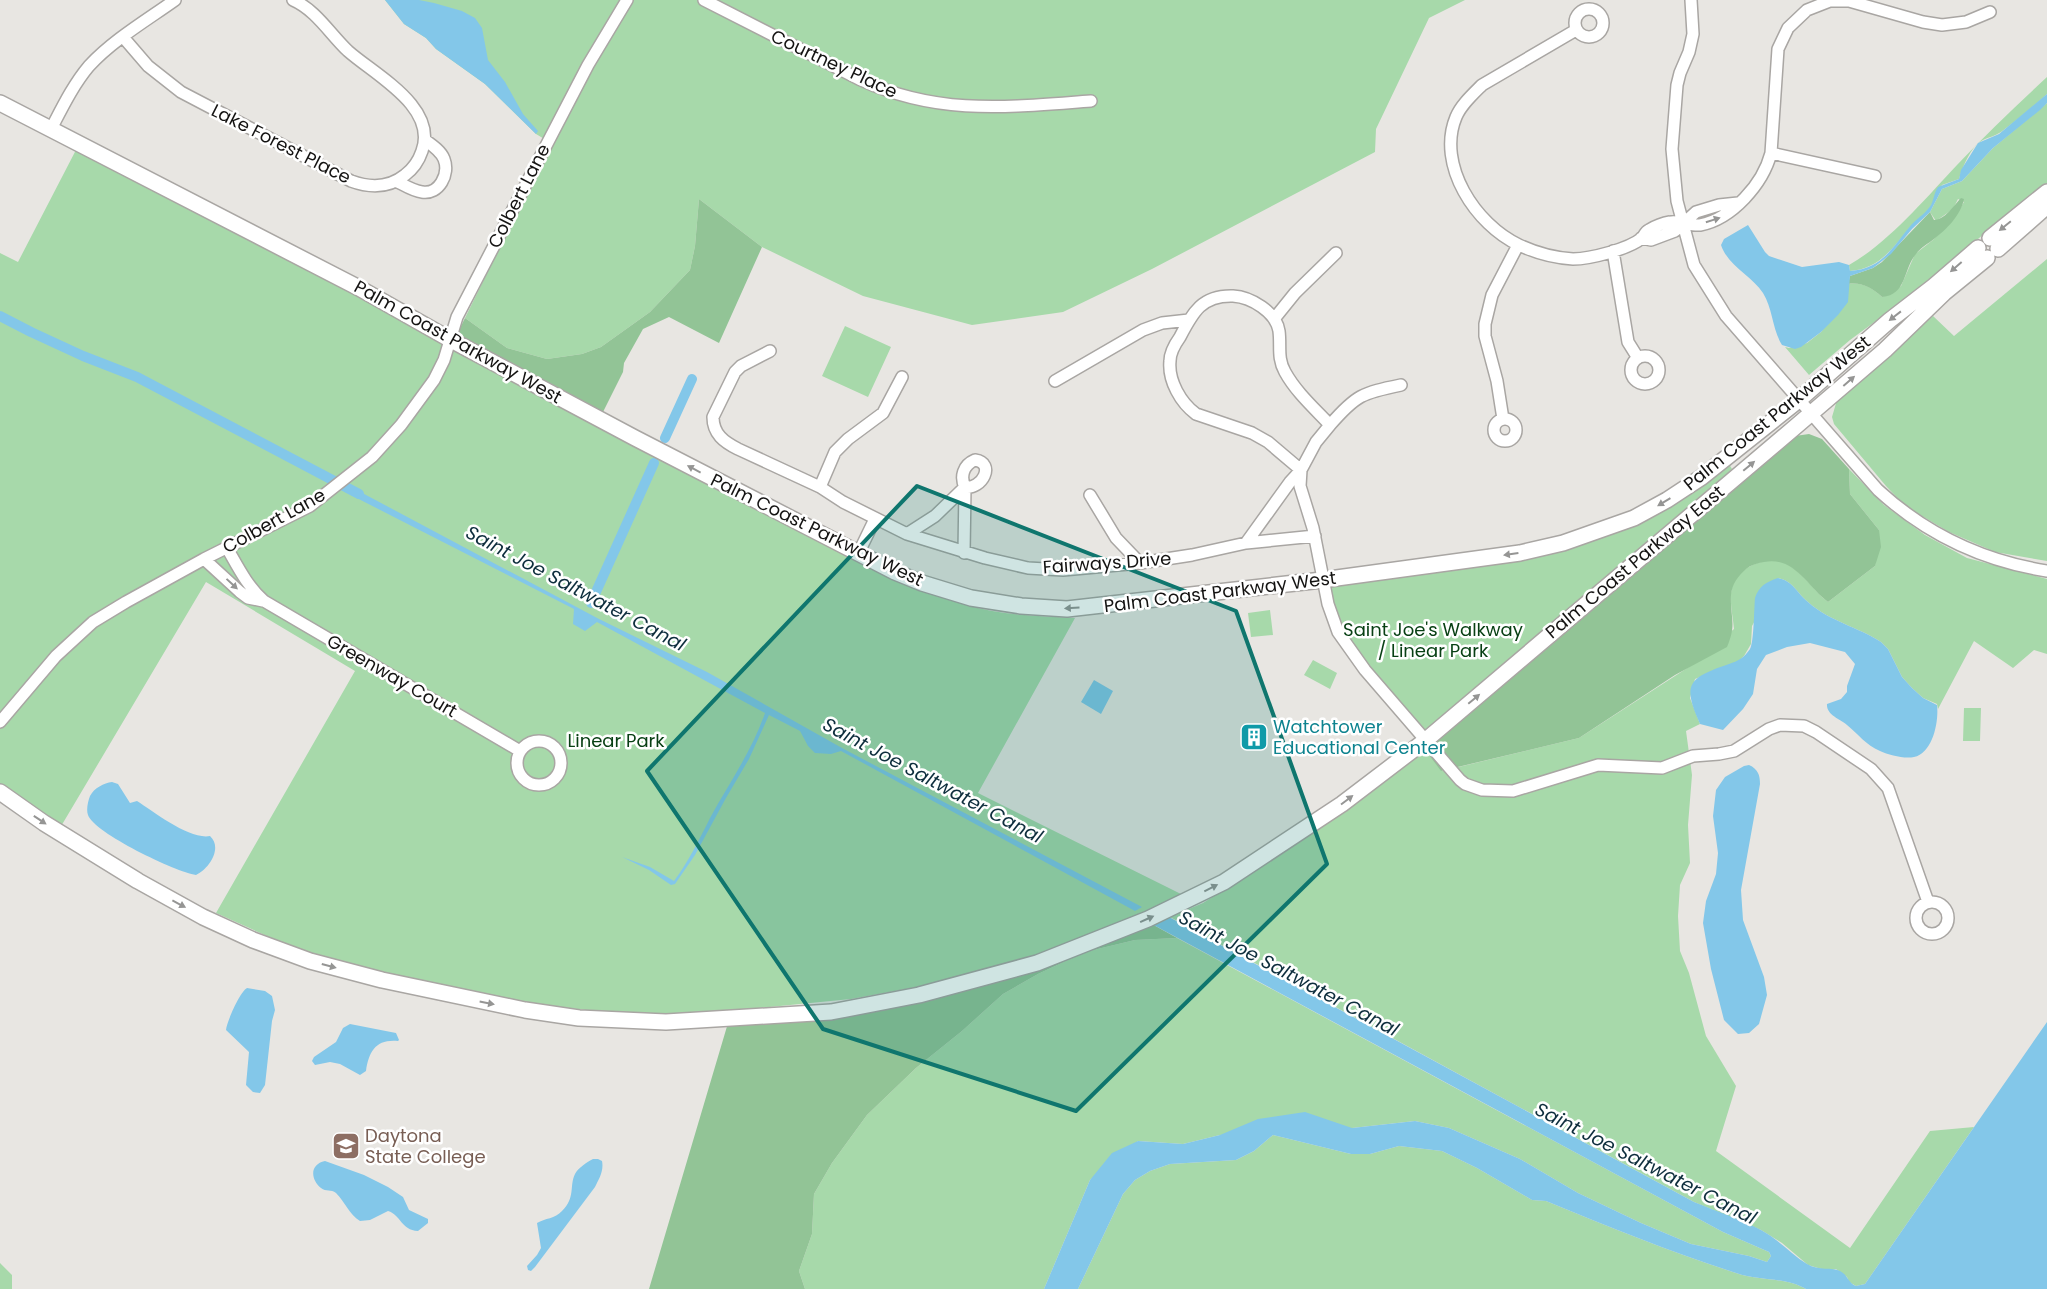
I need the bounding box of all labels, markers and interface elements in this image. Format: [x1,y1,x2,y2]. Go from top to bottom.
street label: Courtney Place [767,23,902,104]
street label: Lake Forest Place [207,98,355,190]
street label: Colbert Lane [482,139,556,252]
one-way arrow [1705,216,1720,224]
one-way arrow [1999,221,2012,232]
one-way arrow [1950,261,1962,272]
street label: Palm Coast Parkway West [350,274,567,409]
one-way arrow [1889,310,1902,321]
street label: Palm Coast Parkway West [1678,329,1875,496]
one-way arrow [1842,375,1855,386]
one-way arrow [1743,460,1756,471]
one-way arrow [687,465,701,473]
street label: Palm Coast Parkway West [707,467,928,592]
street label: Palm Coast Parkway East [1540,479,1729,644]
street label: Colbert Lane [218,482,330,559]
one-way arrow [1657,498,1670,507]
water label: Saint Joe Saltwater Canal [461,519,691,658]
street label: Fairways Drive [1042,546,1172,579]
one-way arrow [1502,550,1518,558]
street label: Palm Coast Parkway West [1102,565,1338,618]
one-way arrow [225,578,237,590]
one-way arrow [1063,605,1079,613]
park label: Saint Joe's Walkway / Linear Park [1343,617,1523,663]
street label: Greenway Court [323,628,462,723]
one-way arrow [1468,693,1480,705]
water label: Saint Joe Saltwater Canal [818,711,1048,850]
place label: Watchtower Educational Center [1273,714,1446,760]
building icon: Watchtower Educational Center [1239,722,1269,752]
park label: Linear Park [567,728,665,753]
one-way arrow [1340,795,1353,806]
one-way arrow [33,815,47,825]
one-way arrow [1204,884,1218,892]
one-way arrow [172,900,186,908]
water label: Saint Joe Saltwater Canal [1174,904,1404,1043]
one-way arrow [1140,915,1154,923]
one-way arrow [321,962,336,970]
one-way arrow [479,1000,495,1008]
water label: Saint Joe Saltwater Canal [1530,1096,1762,1231]
place label: Daytona State College [365,1123,486,1169]
school or university icon: Daytona State College [331,1131,361,1161]

